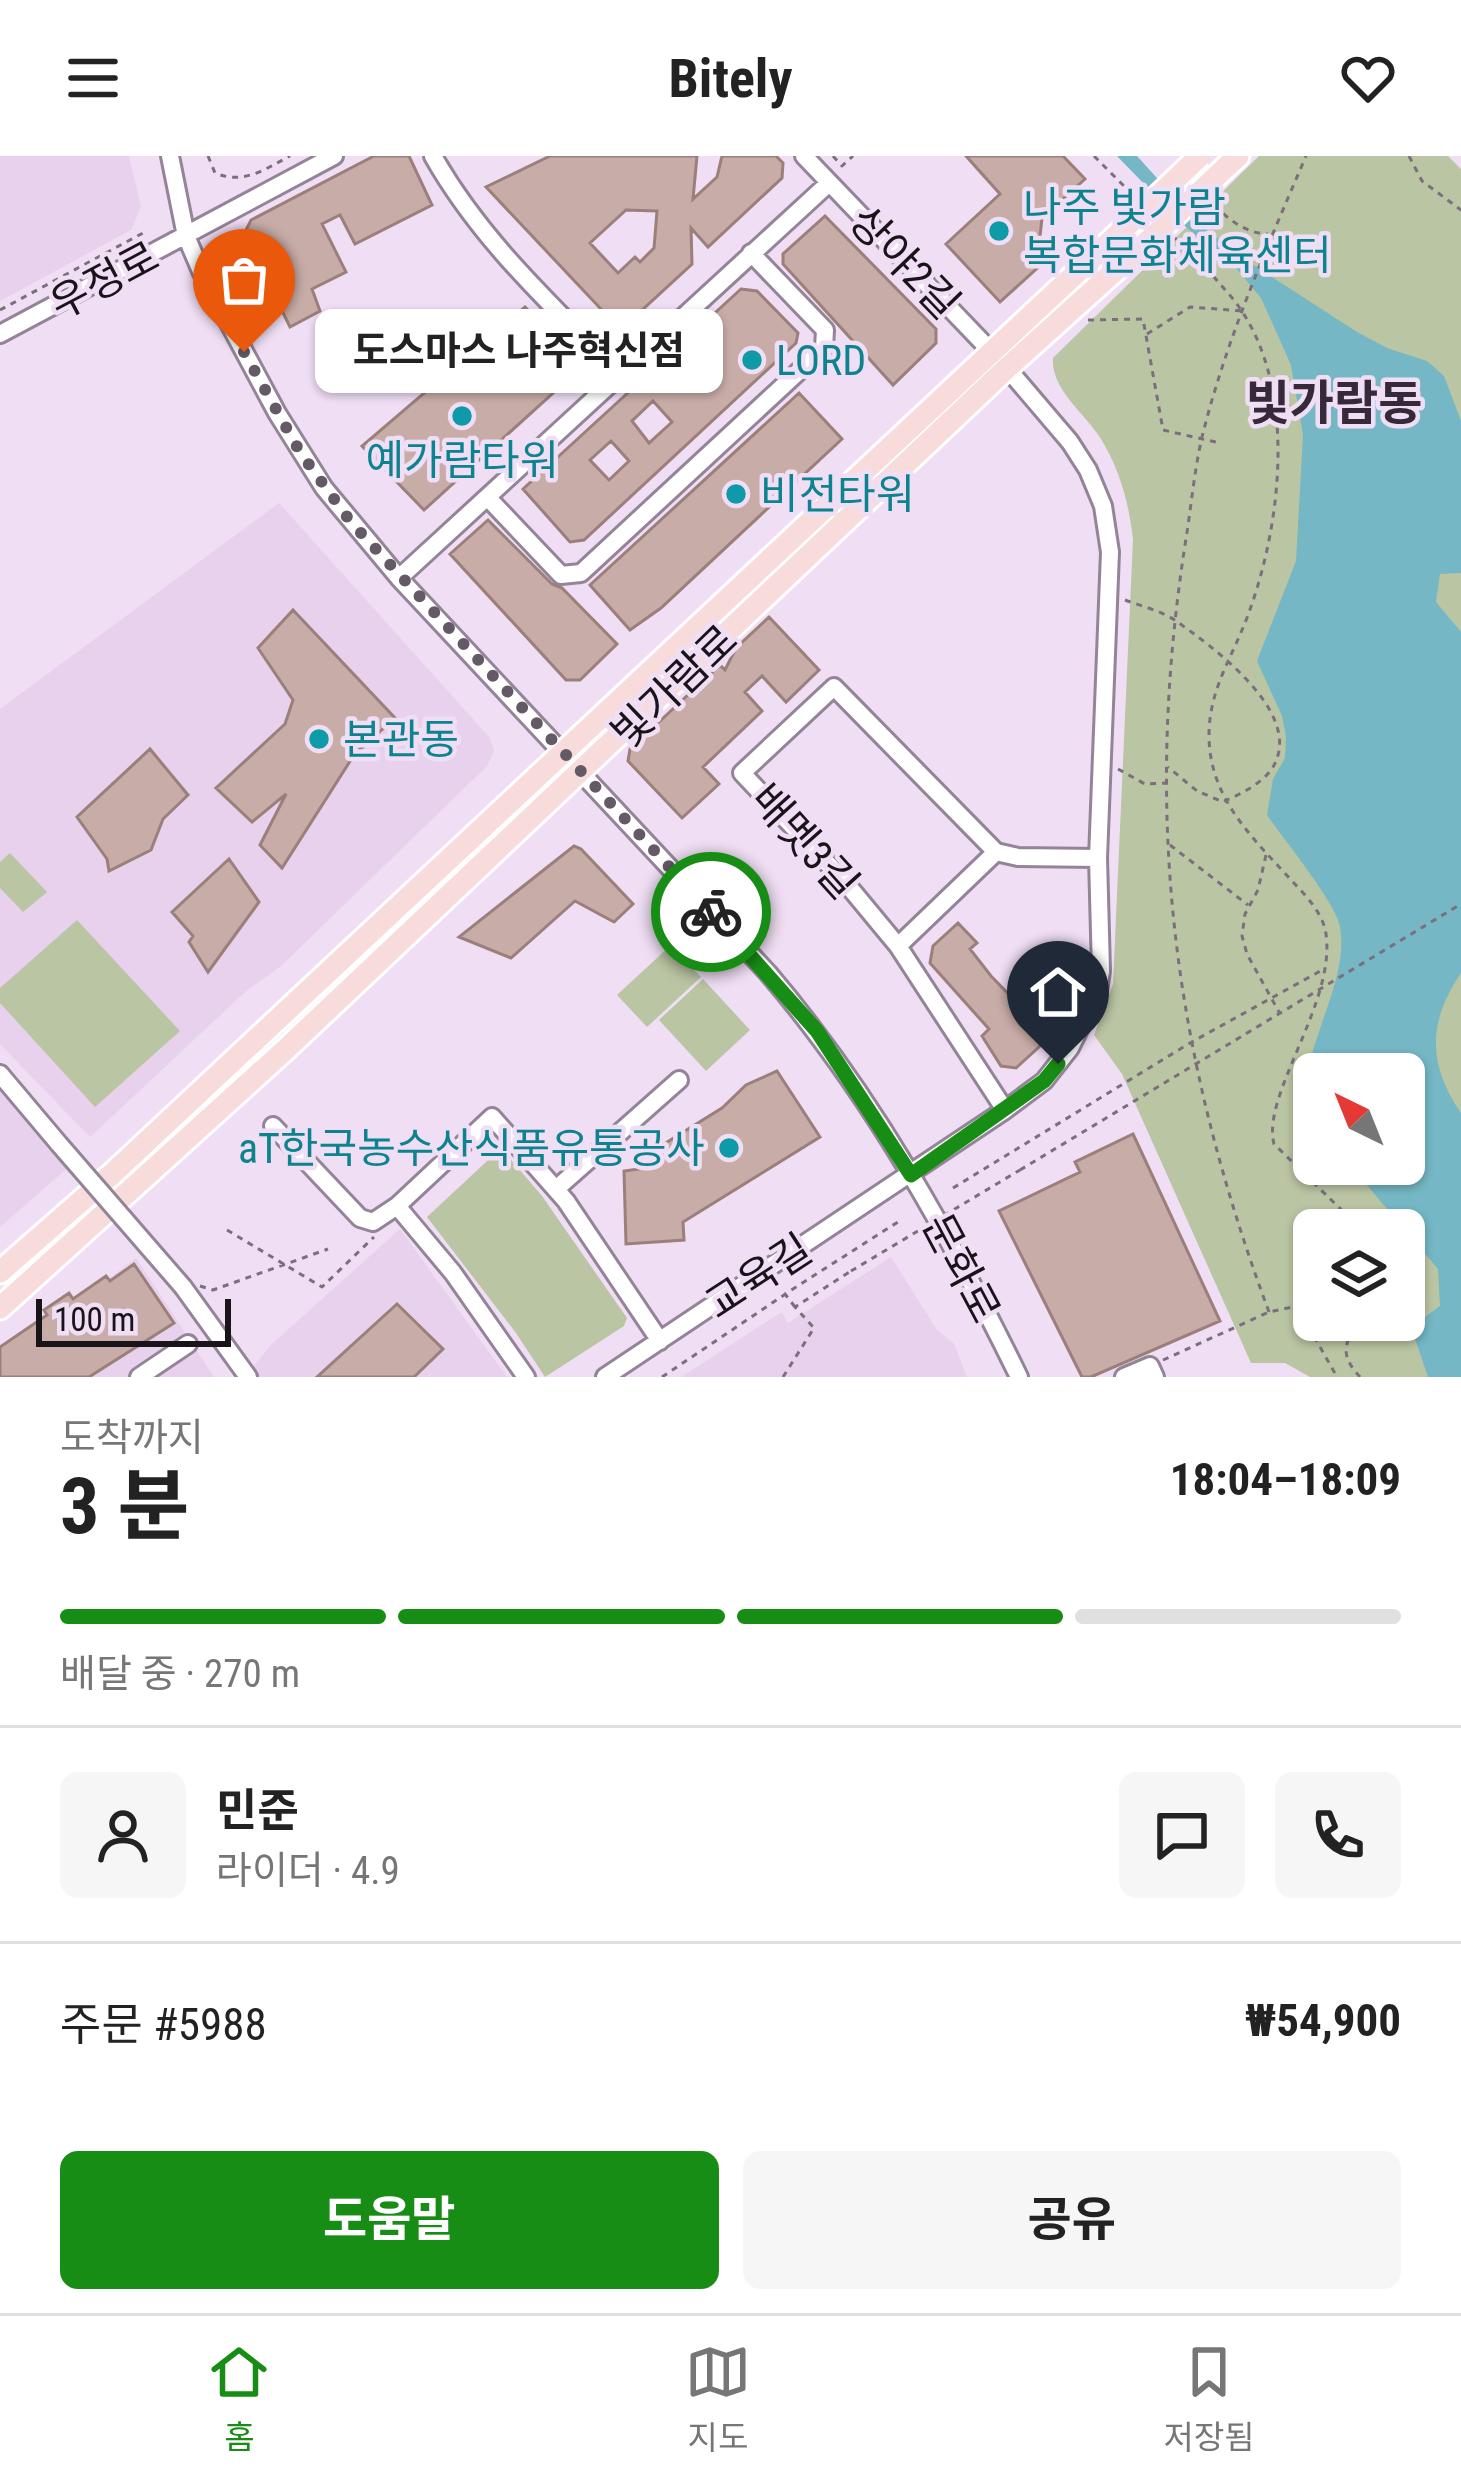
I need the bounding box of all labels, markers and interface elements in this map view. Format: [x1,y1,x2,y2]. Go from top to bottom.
icon: menu [60,45,126,111]
icon: heart [1335,45,1401,111]
text: Bitely [669,47,792,110]
place label: 나주 빛가람 복합문화체육센터 [1023,183,1332,280]
street label: 상야2길 [840,196,970,329]
marker: 나주 빛가람 복합문화체육센터 [986,218,1012,244]
pin [193,229,295,352]
street label: 우정로 [42,232,167,329]
icon: bag [211,247,277,313]
callout: 도스마스 나주혁신점 [316,310,724,394]
text: 도스마스 나주혁신점 [353,328,685,374]
place label: LORD [776,336,866,385]
marker: LORD [739,347,765,373]
district label: 빛가람동 [1246,375,1422,432]
marker: 예가람타워 [449,403,475,429]
place label: 예가람타워 [365,436,559,485]
place label: 비전타워 [760,470,915,519]
marker: 비전타워 [723,481,749,507]
street label: 빛가람로 [602,615,747,758]
place label: 본관동 [343,715,459,764]
marker: 본관동 [306,726,332,752]
street label: 배멧3길 [741,774,869,909]
courier [651,852,771,972]
icon: bike [678,879,744,945]
pin [1007,941,1109,1064]
icon: home [1025,959,1091,1025]
north arrow [1293,1053,1425,1185]
map controls [1293,1053,1425,1341]
place label: aT한국농수산식품유통공사 [238,1124,705,1173]
marker: aT한국농수산식품유통공사 [716,1135,742,1161]
street label: 문화로 [913,1206,1010,1331]
button: layers [1293,1209,1425,1341]
street label: 교육길 [696,1224,820,1329]
scale bar [36,1293,231,1346]
text: 100 m [54,1300,135,1339]
text: 도착까지 [60,1415,204,1461]
text: 18:04–18:09 [1170,1453,1401,1506]
text: 3 분 [60,1461,189,1552]
text: 배달 중 · 270 m [60,1651,300,1697]
button: person [60,1772,186,1898]
button: chat [1119,1772,1245,1898]
button: phone [1275,1772,1401,1898]
text: 민준 [216,1784,299,1837]
text: 라이더 · 4.9 [216,1848,400,1894]
text: ₩54,900 [1245,1994,1401,2047]
text: 주문 #5988 [60,1998,267,2051]
button: 도움말 [60,2151,719,2289]
button: 공유 [743,2151,1401,2289]
tab: 홈 [206,2339,272,2459]
tab: 지도 [685,2339,751,2459]
tab: 저장됨 [1164,2339,1255,2459]

